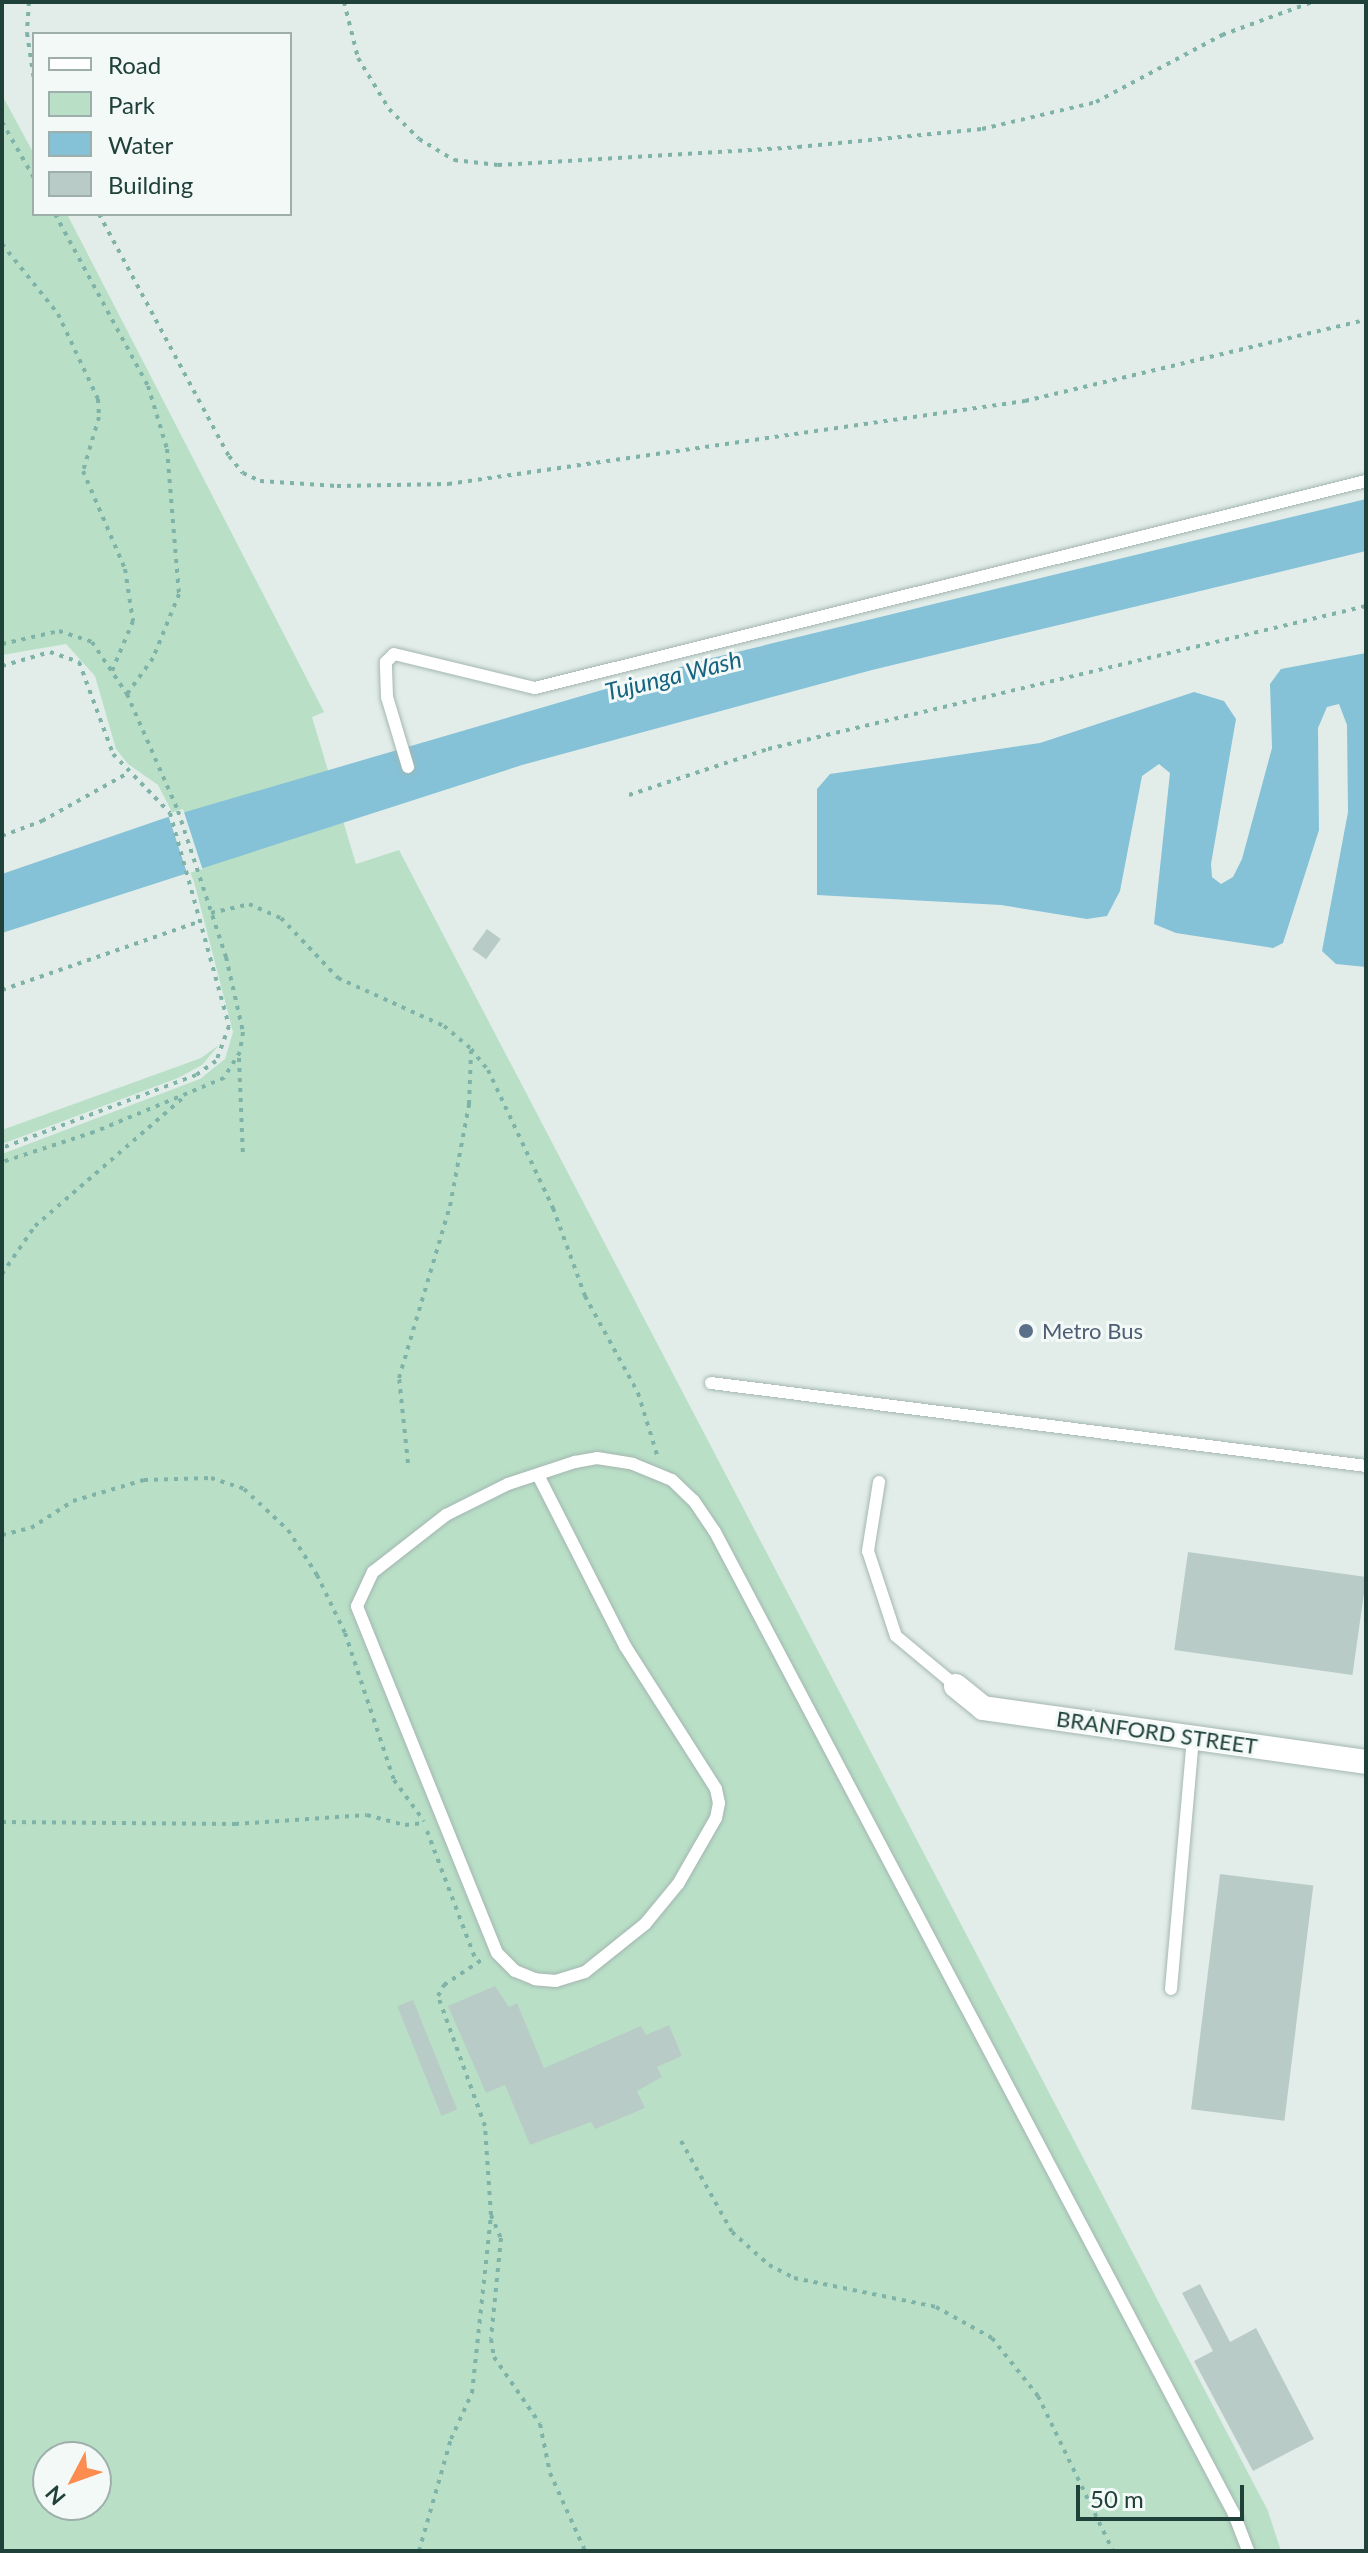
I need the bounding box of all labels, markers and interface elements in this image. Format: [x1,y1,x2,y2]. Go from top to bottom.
legend [32,32,292,216]
text: Road [108,50,161,79]
text: Park [108,90,155,119]
text: Water [108,130,173,159]
text: Building [108,170,193,199]
water label: Tujunga Wash [602,644,744,706]
place label: Metro Bus [1042,1318,1143,1344]
marker: Metro Bus [1017,1322,1035,1340]
street label: BRANFORD STREET [1055,1705,1259,1759]
north arrow [32,2441,112,2521]
scale bar [1080,2469,1248,2519]
text: N [39,2481,71,2511]
text: 50 m [1090,2484,1144,2513]

